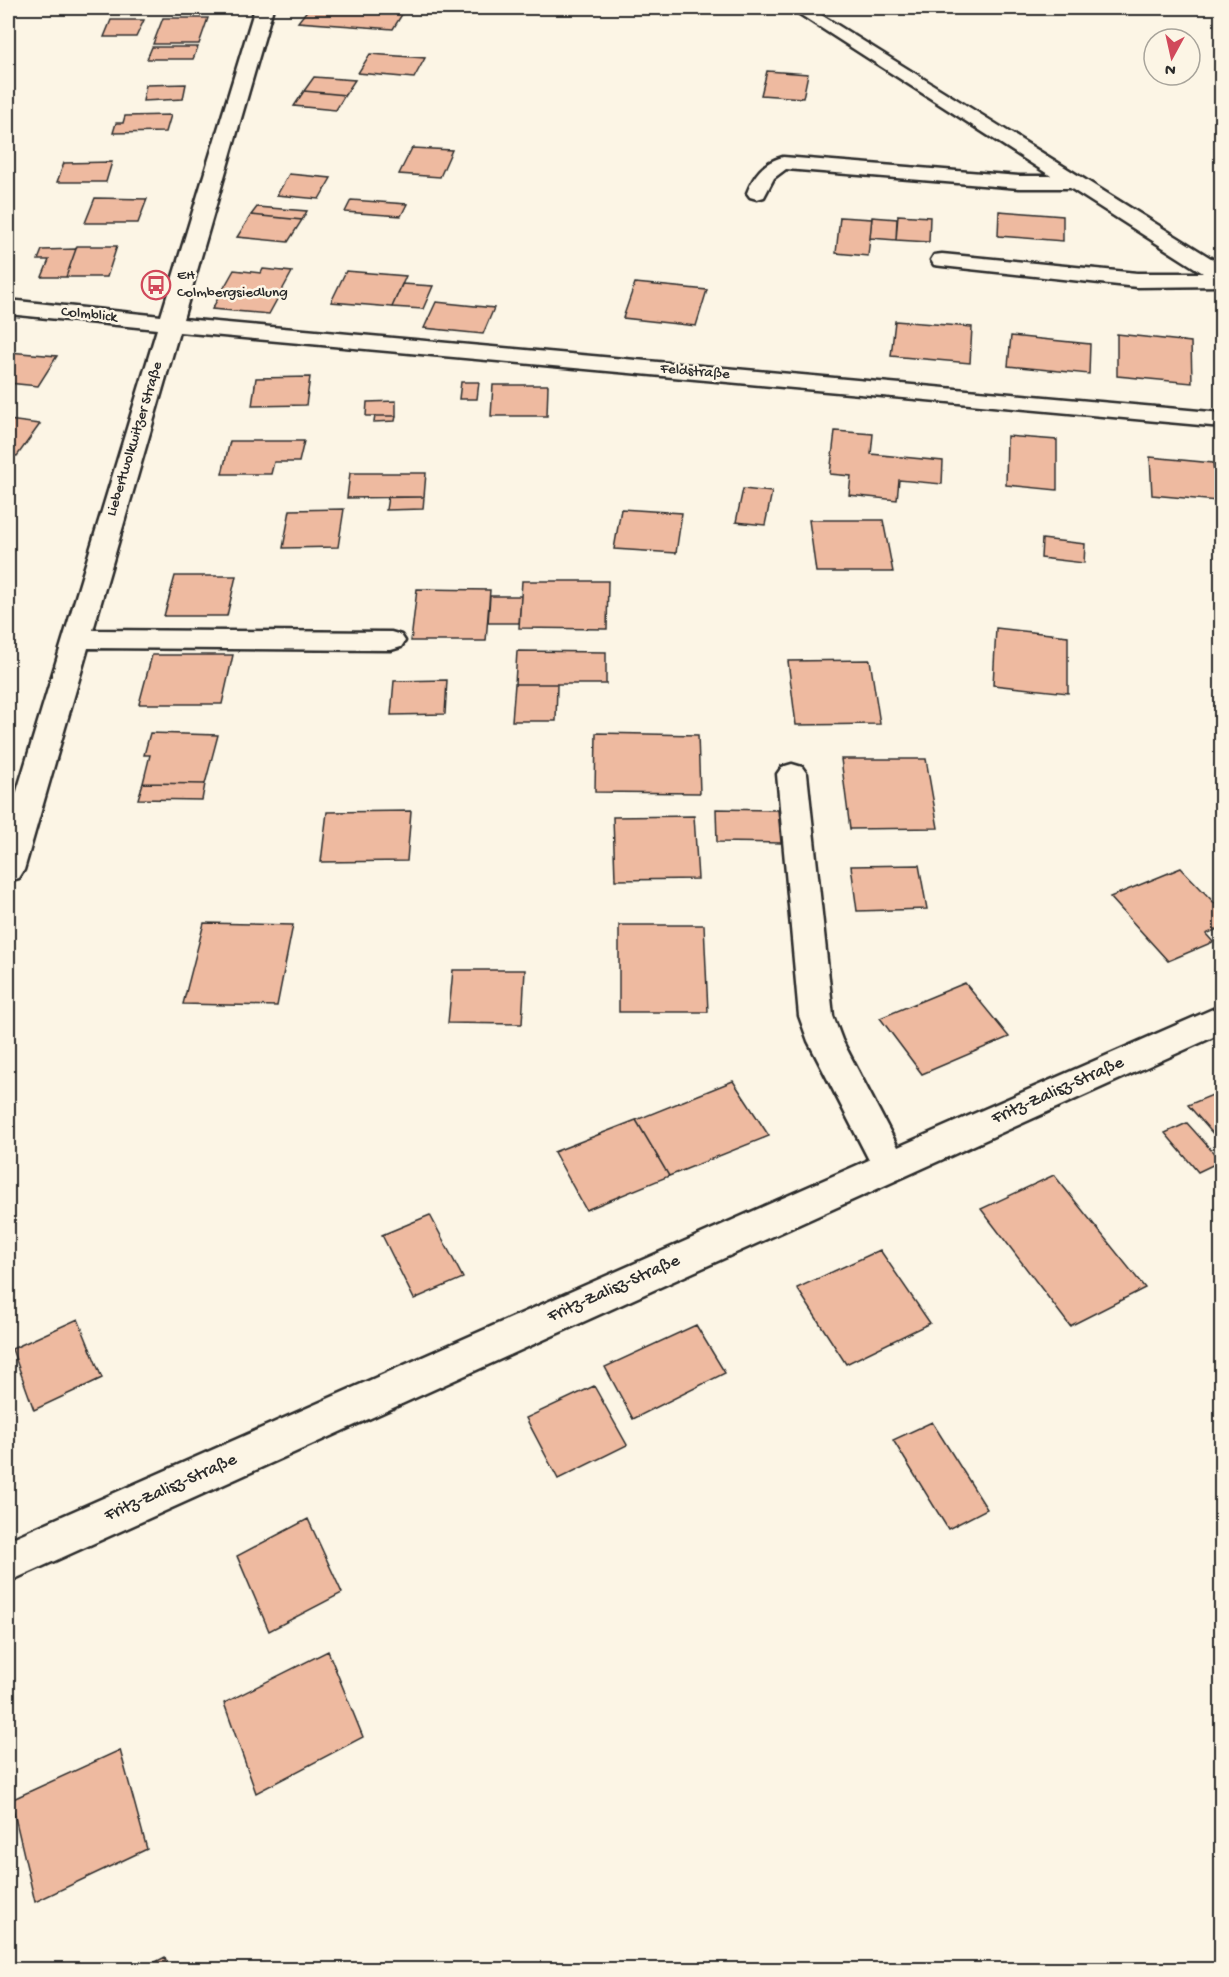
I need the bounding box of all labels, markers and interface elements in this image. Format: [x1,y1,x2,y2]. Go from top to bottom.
north arrow [1142,27,1202,87]
text: N [1163,58,1177,79]
place label: EH Colmbergsiedlung [177,267,288,302]
bus stop icon: EH Colmbergsiedlung [140,269,172,301]
street label: Colmblick [60,303,119,327]
street label: Liebertwolkwitzer Straße [103,359,167,519]
street label: Feldstraße [659,360,731,384]
street label: Fritz-Zalisz-Straße [988,1052,1128,1130]
street label: Fritz-Zalisz-Straße [544,1250,684,1328]
street label: Fritz-Zalisz-Straße [101,1449,241,1527]

